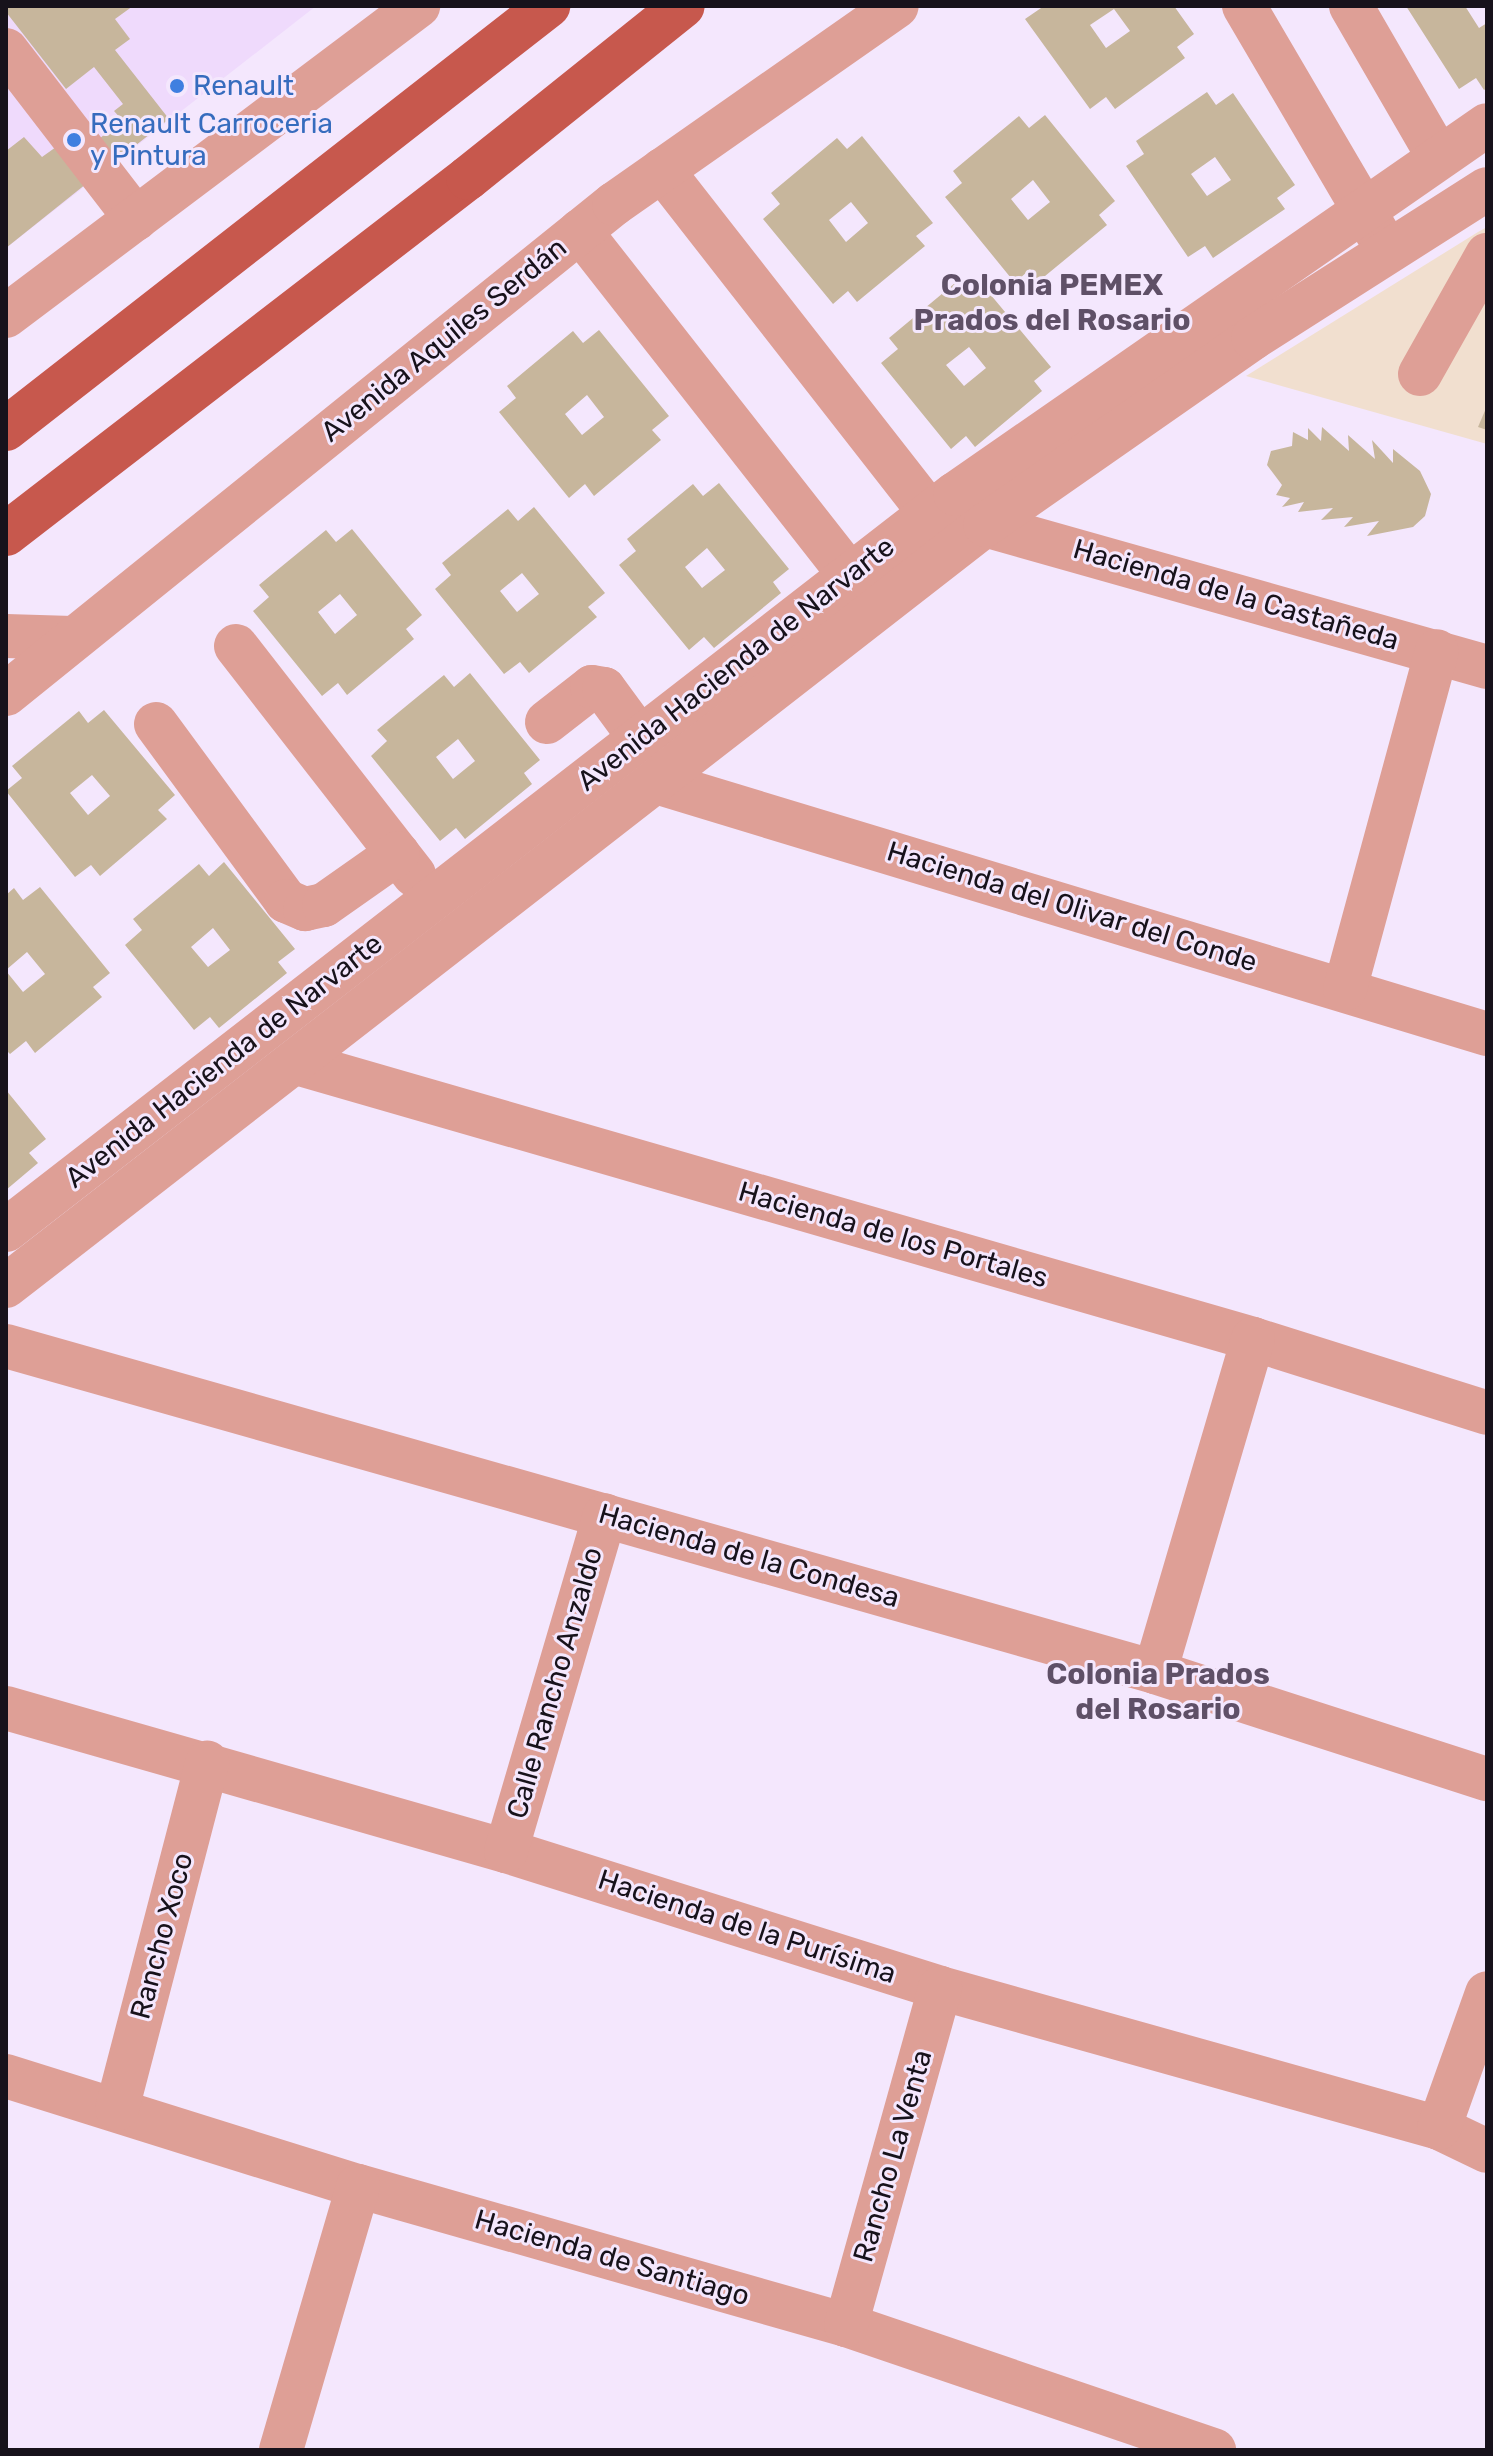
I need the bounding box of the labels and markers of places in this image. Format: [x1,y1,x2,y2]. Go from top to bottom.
place label: Renault [193,69,294,103]
marker: Renault [168,77,186,95]
place label: Renault Carroceria y Pintura [90,107,333,173]
marker: Renault Carroceria y Pintura [65,131,83,149]

